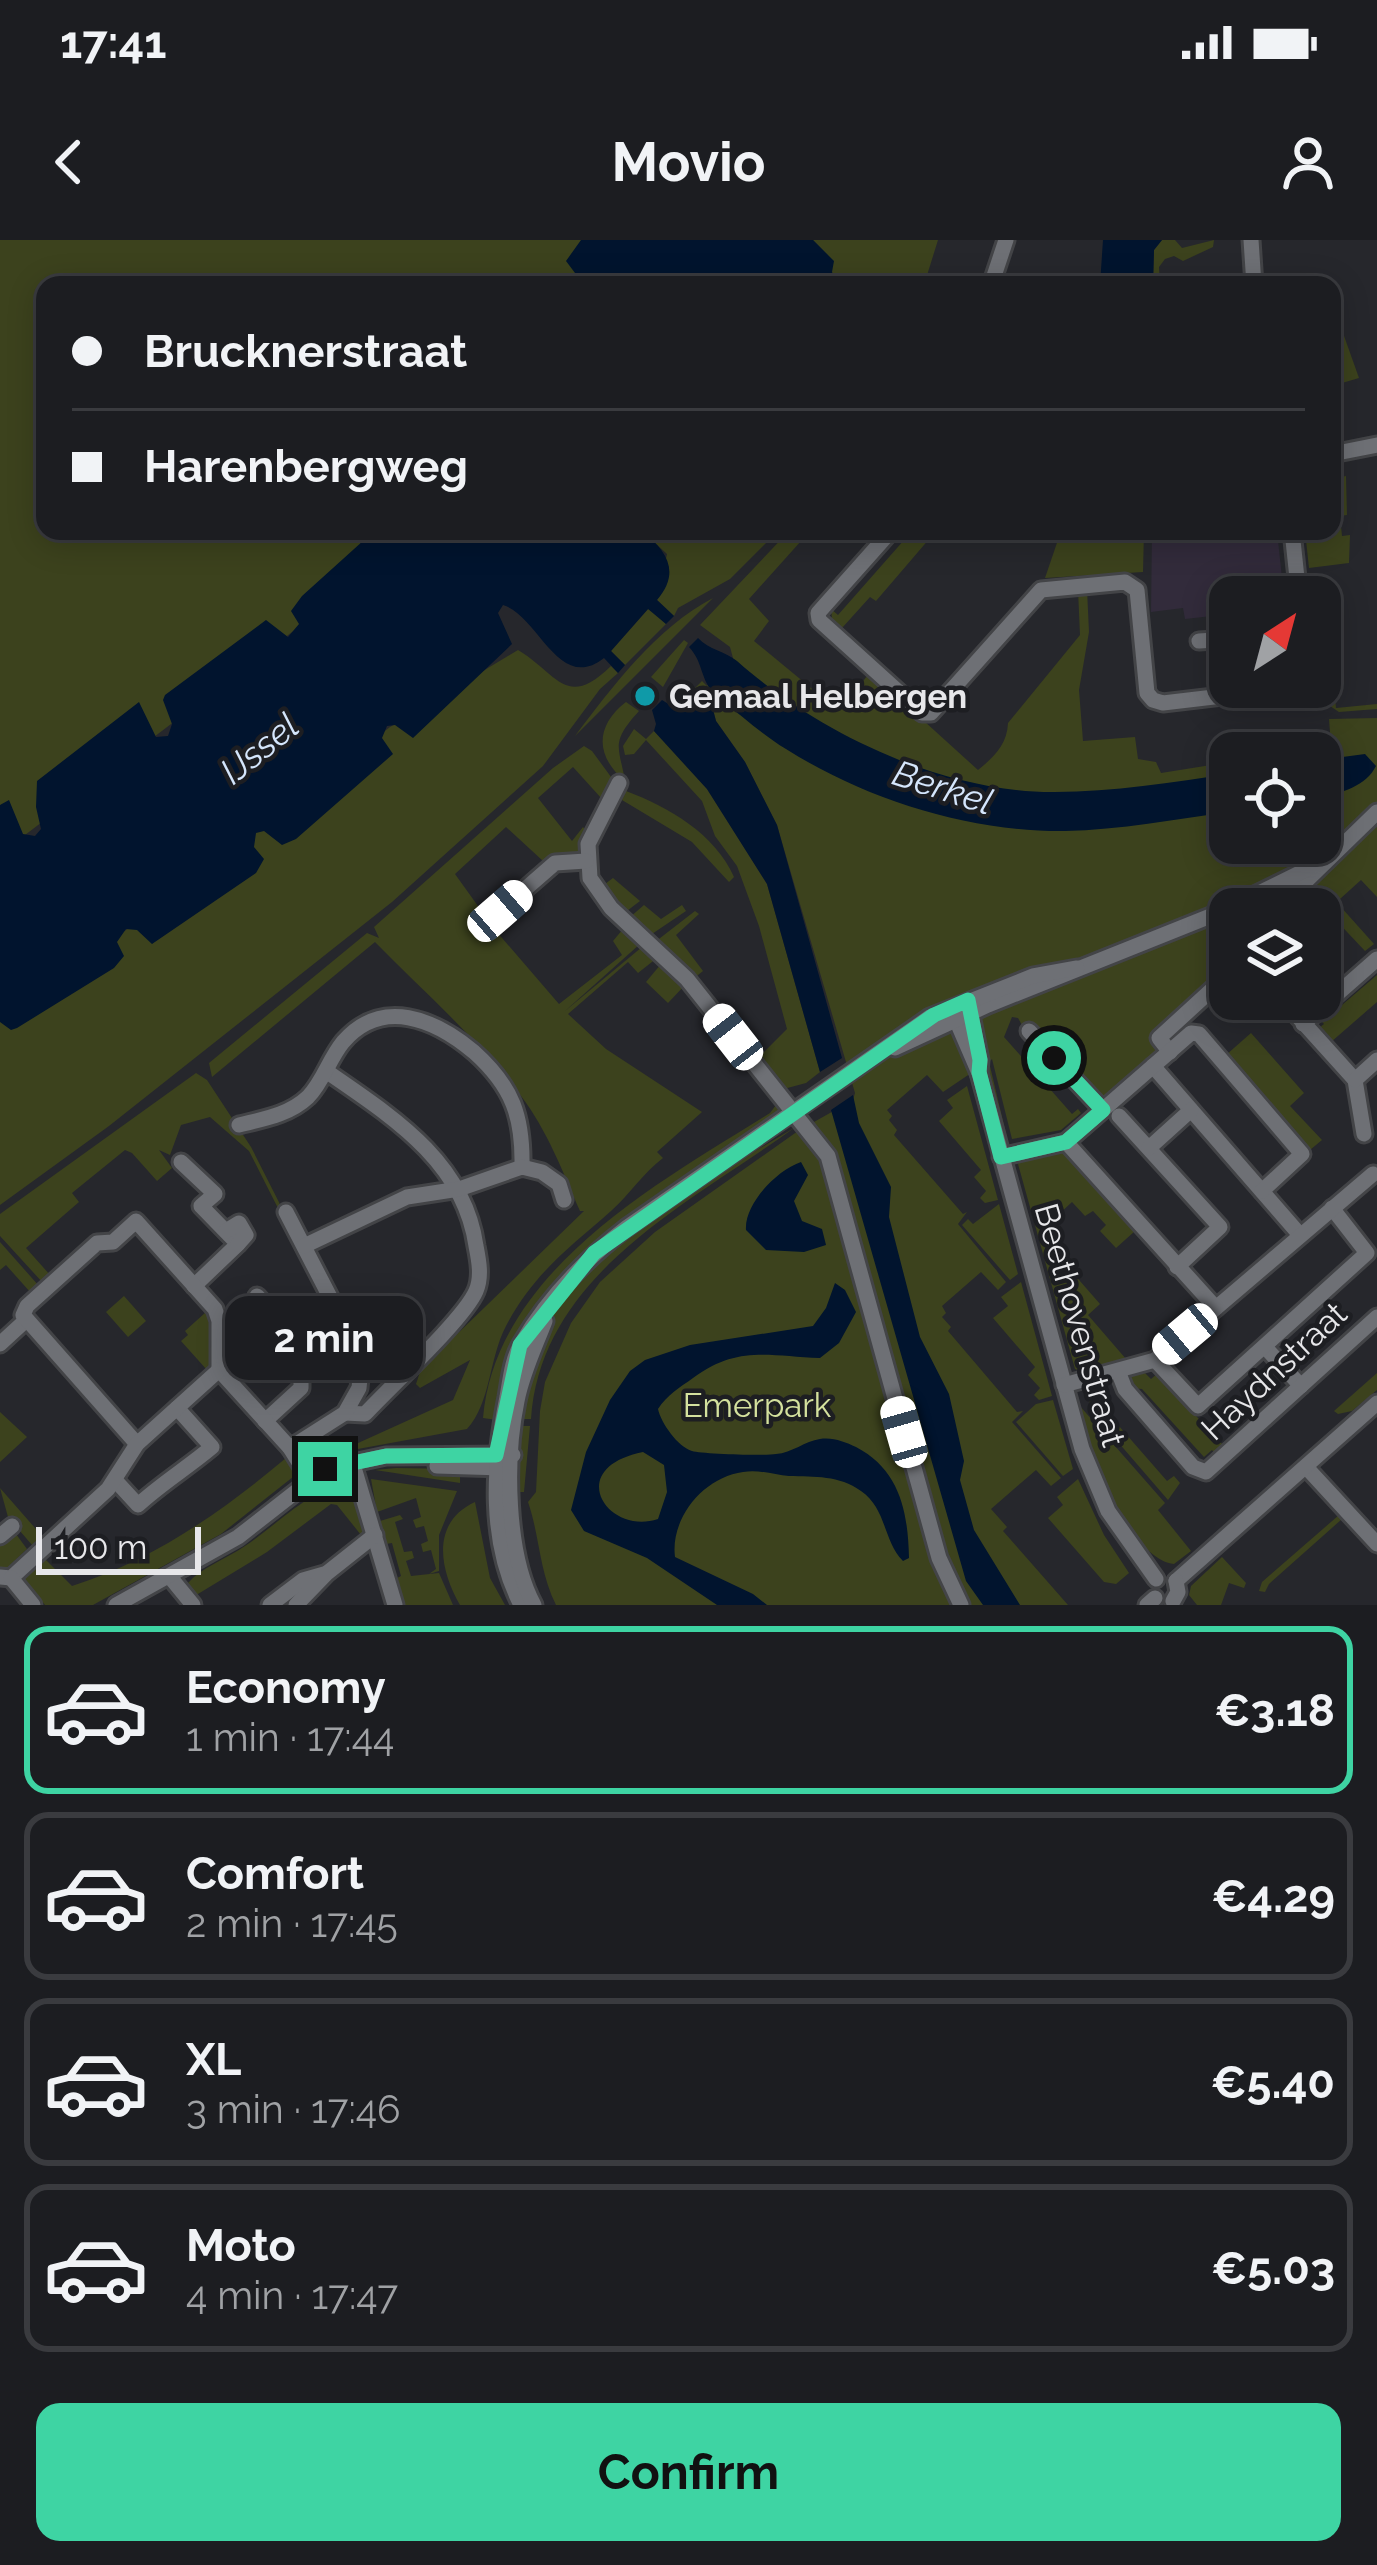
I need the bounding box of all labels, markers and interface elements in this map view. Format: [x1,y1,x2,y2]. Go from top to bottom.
text: 17:41 [60,16,167,69]
icon: back [36,129,102,195]
icon: person [1275,129,1341,195]
text: Movio [611,130,766,194]
text: Brucknerstraat [144,325,467,378]
text: Harenbergweg [144,440,468,493]
north arrow [1209,576,1341,708]
map controls [1209,576,1341,1020]
place label: Gemaal Helbergen [669,677,967,716]
marker: Gemaal Helbergen [632,683,658,709]
water label: IJssel [212,704,306,792]
button: locate [1209,732,1341,864]
water label: Berkel [888,751,998,823]
car [461,874,539,948]
button: layers [1209,888,1341,1020]
car [697,998,769,1076]
route start [1027,1031,1081,1085]
street label: Beethovenstraat [1027,1199,1133,1451]
street label: Haydnstraat [1193,1294,1355,1448]
callout: 2 min [226,1295,424,1379]
car [1146,1297,1224,1371]
text: 2 min [273,1315,375,1361]
park label: Emerpark [683,1386,832,1425]
car [877,1392,931,1472]
route end [298,1442,352,1496]
scale bar [36,1521,201,1574]
text: 100 m [54,1528,147,1567]
icon: car [42,1656,150,1764]
text: Economy [186,1661,386,1714]
text: €3.18 [1214,1684,1335,1737]
text: 1 min · 17:44 [186,1714,394,1760]
icon: car [42,1842,150,1950]
text: Comfort [186,1847,364,1900]
text: €4.29 [1211,1870,1335,1923]
text: 2 min · 17:45 [186,1900,398,1946]
icon: car [42,2028,150,2136]
text: XL [186,2033,241,2086]
text: €5.40 [1211,2056,1335,2109]
text: 3 min · 17:46 [186,2086,401,2132]
icon: car [42,2214,150,2322]
text: Moto [186,2219,296,2272]
text: €5.03 [1211,2242,1335,2295]
text: 4 min · 17:47 [186,2272,398,2318]
button: Confirm [36,2403,1341,2541]

